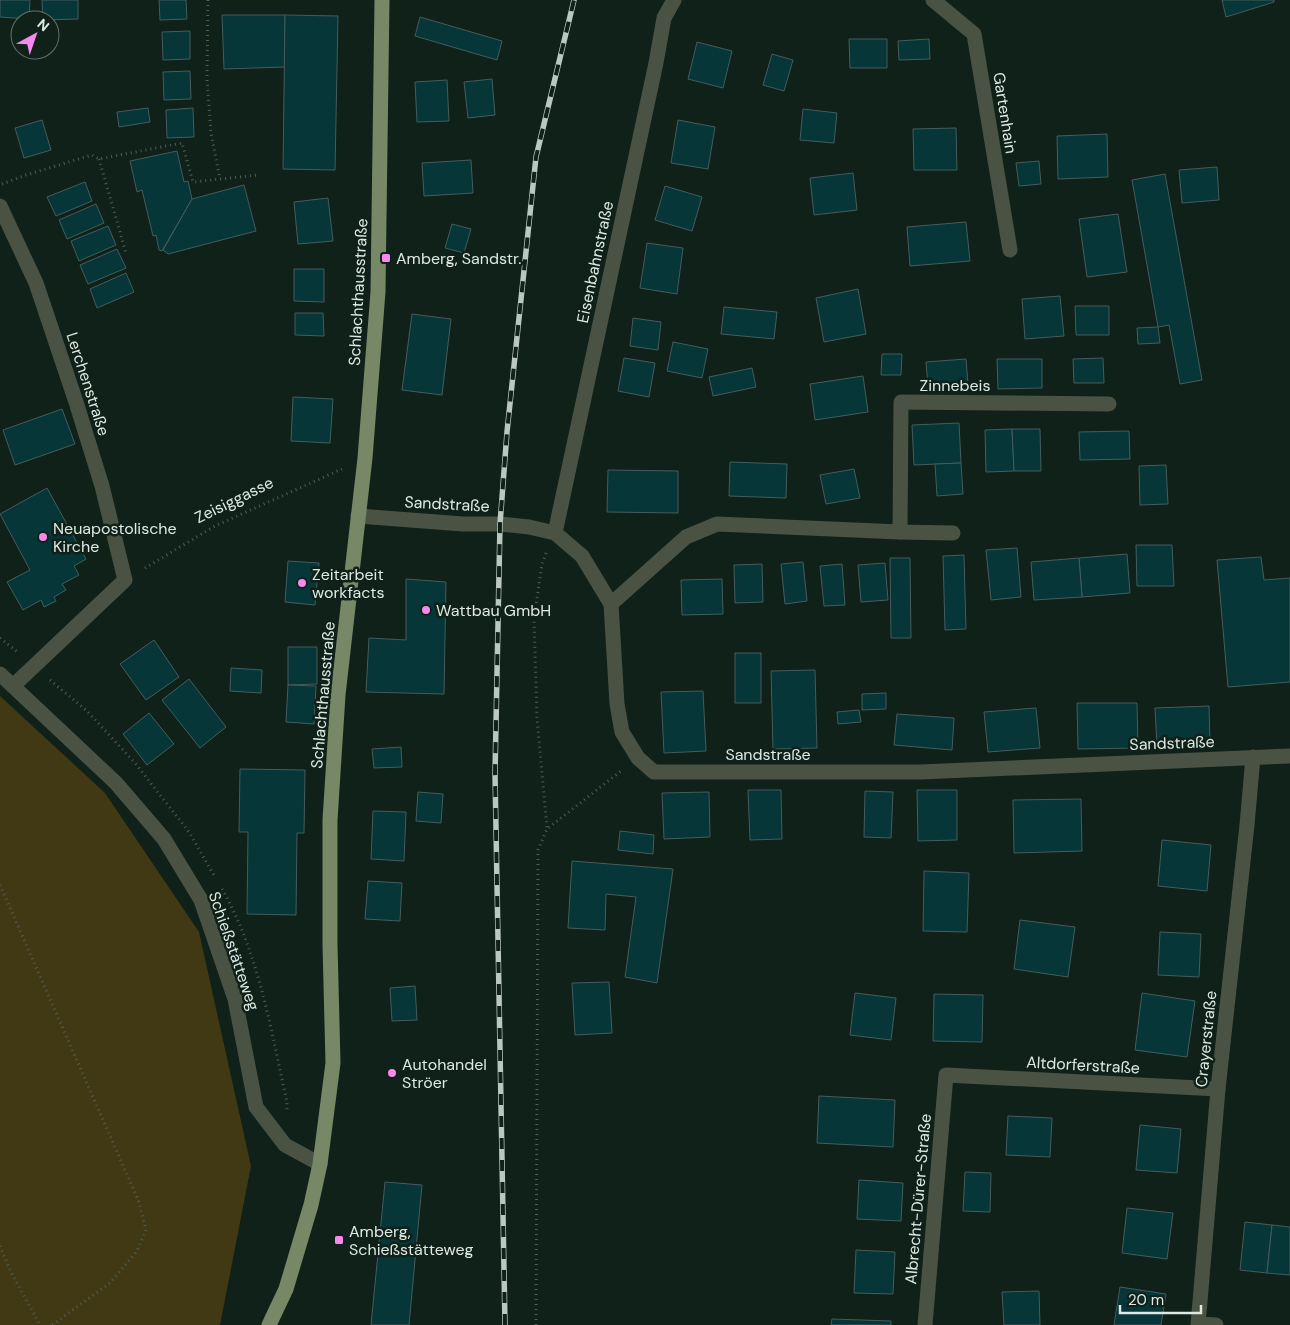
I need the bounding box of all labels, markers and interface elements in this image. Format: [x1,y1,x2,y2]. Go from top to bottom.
north arrow [10,10,60,60]
text: N [34,15,53,35]
street label: Gartenhain [988,71,1022,155]
street label: Eisenbahnstraße [572,199,618,325]
street label: Schlachthausstraße [344,218,372,366]
place label: Amberg, Sandstr. [396,248,521,269]
marker: Amberg, Sandstr. [380,252,392,264]
street label: Lerchenstraße [61,330,115,438]
street label: Zinnebeis [920,375,990,396]
street label: Zeisiggasse [191,472,277,528]
street label: Sandstraße [404,491,490,517]
place label: Neuapostolische Kirche [53,518,177,557]
marker: Neuapostolische Kirche [37,531,49,543]
place label: Zeitarbeit workfacts [312,564,384,603]
marker: Zeitarbeit workfacts [296,577,308,589]
place label: Wattbau GmbH [436,600,551,621]
marker: Wattbau GmbH [420,604,432,616]
street label: Schlachthausstraße [306,621,340,769]
street label: Sandstraße [1129,731,1215,755]
street label: Sandstraße [725,744,811,765]
street label: Schießstätteweg [204,889,264,1013]
street label: Crayerstraße [1190,990,1222,1088]
street label: Altdorferstraße [1026,1052,1140,1078]
place label: Autohandel Ströer [402,1054,487,1093]
marker: Autohandel Ströer [386,1067,398,1079]
street label: Albrecht-Dürer-Straße [900,1113,936,1285]
place label: Amberg, Schießstätteweg [349,1221,474,1260]
marker: Amberg, Schießstätteweg [333,1234,345,1246]
scale bar [1120,1282,1201,1314]
text: 20 m [1128,1290,1164,1310]

